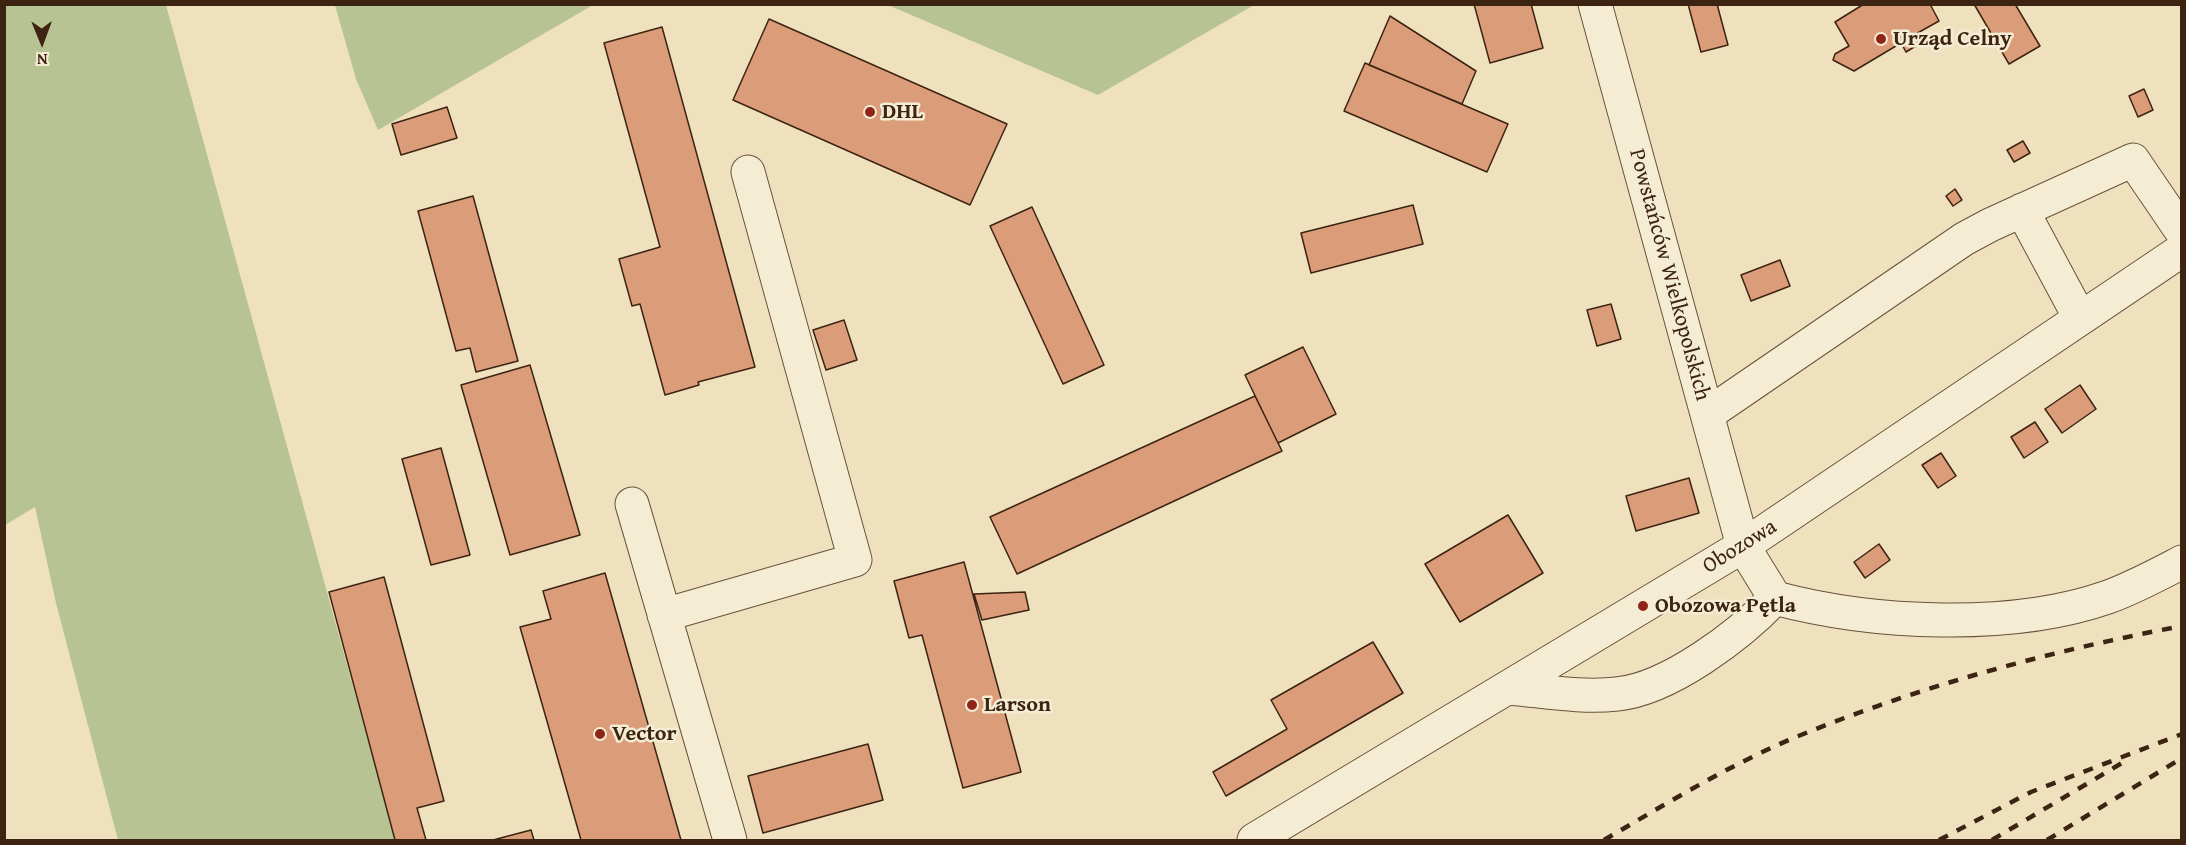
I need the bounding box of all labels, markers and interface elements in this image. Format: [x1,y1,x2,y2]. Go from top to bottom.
north arrow [12,12,72,72]
place label: Urząd Celny [1893,26,2011,52]
marker: Urząd Celny [1874,32,1888,46]
text: N [37,48,48,72]
place label: DHL [882,99,923,125]
marker: DHL [863,105,877,119]
street label: Powstańców Wielkopolskich [1623,146,1715,404]
street label: Obozowa [1698,514,1782,580]
place label: Obozowa Pętla [1655,593,1796,619]
marker: Obozowa Pętla [1636,599,1650,613]
place label: Larson [984,692,1051,718]
marker: Larson [965,698,979,712]
place label: Vector [612,721,677,747]
marker: Vector [593,727,607,741]

